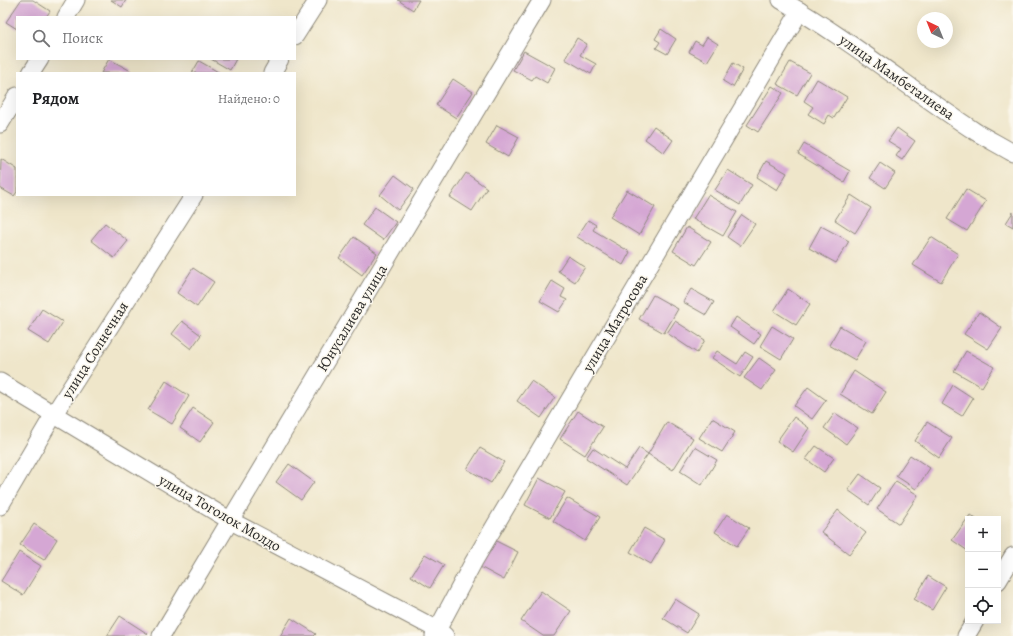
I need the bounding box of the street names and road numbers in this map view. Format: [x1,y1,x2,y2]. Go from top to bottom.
street label: улица Мамбеталиева [835,29,959,124]
street label: Юнусалиева улица [312,261,392,375]
street label: улица Матросова [577,270,652,376]
street label: улица Солнечная [57,298,133,403]
street label: улица Тоголок Молдо [154,469,285,556]

